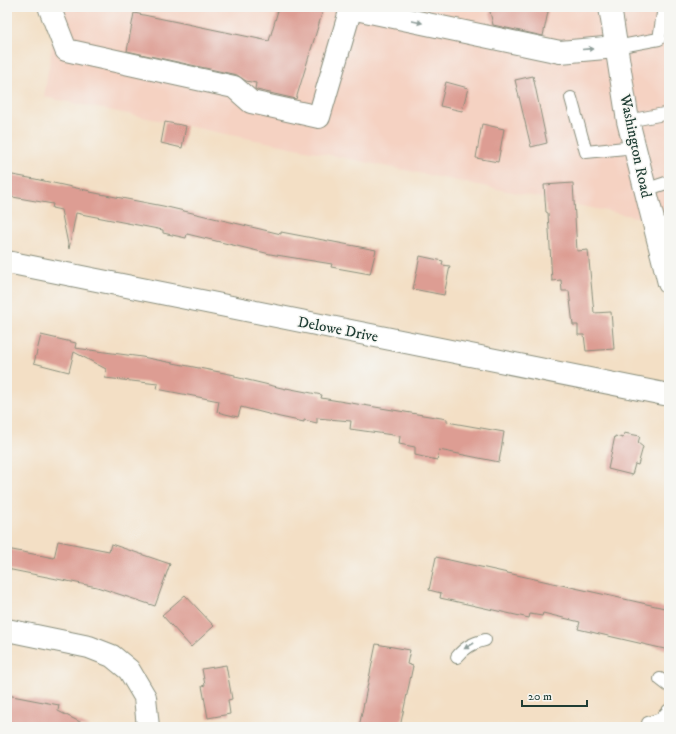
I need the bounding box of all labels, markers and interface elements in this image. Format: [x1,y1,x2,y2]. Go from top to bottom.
one-way arrow [410,19,423,25]
one-way arrow [582,46,594,53]
street label: Washington Road [615,92,656,200]
street label: Delowe Drive [296,312,380,347]
one-way arrow [463,642,475,649]
scale bar [522,682,587,708]
text: 20 m [528,689,552,704]

